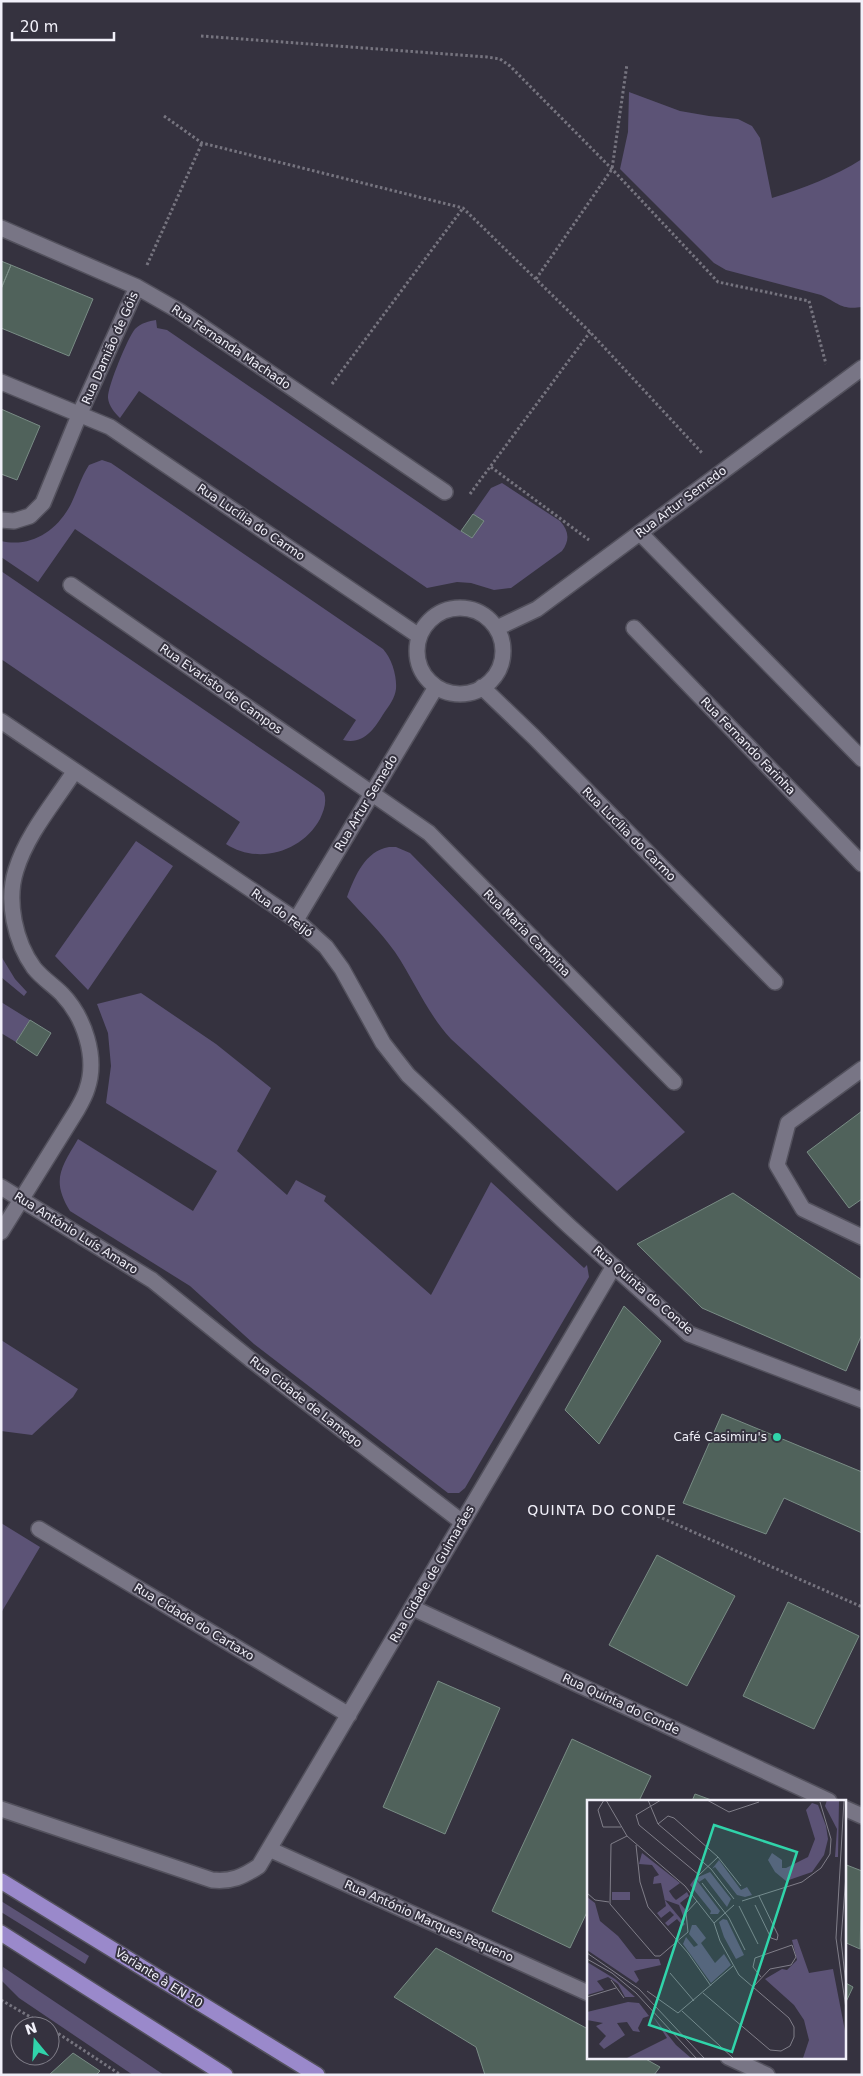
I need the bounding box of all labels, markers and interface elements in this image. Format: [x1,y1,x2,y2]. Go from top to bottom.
scale bar [12,10,115,42]
text: 20 m [20,18,58,36]
street label: Rua Damião de Góis [79,290,141,406]
street label: Rua Fernanda Machado [169,302,293,392]
street label: Rua Artur Semedo [633,463,729,541]
street label: Rua Lucília do Carmo [195,481,307,563]
street label: Rua Evaristo de Campos [157,641,285,737]
street label: Rua Fernando Farinha [698,694,798,798]
street label: Rua Artur Semedo [332,752,400,854]
street label: Rua Lucília do Carmo [579,784,679,884]
street label: Rua do Feijó [248,886,316,940]
street label: Rua Maria Campina [481,887,573,979]
street label: Rua António Luís Amaro [12,1189,140,1277]
street label: Rua Quinta do Conde [590,1243,696,1337]
street label: Rua Cidade de Lamego [247,1354,365,1450]
place label: Café Casimiru's [673,1430,767,1444]
marker: Café Casimiru's [771,1431,783,1443]
district label: QUINTA DO CONDE [527,1502,677,1518]
street label: Rua Cidade de Guimarães [387,1503,477,1645]
street label: Rua Cidade do Cartaxo [131,1581,257,1663]
street label: Rua Quinta do Conde [560,1671,682,1737]
inset map [587,1800,846,2058]
street label: Rua António Marques Pequeno [342,1877,516,1965]
street label: Variante à EN 10 [113,1945,205,2011]
north arrow [10,2016,60,2066]
text: N [23,2019,39,2038]

